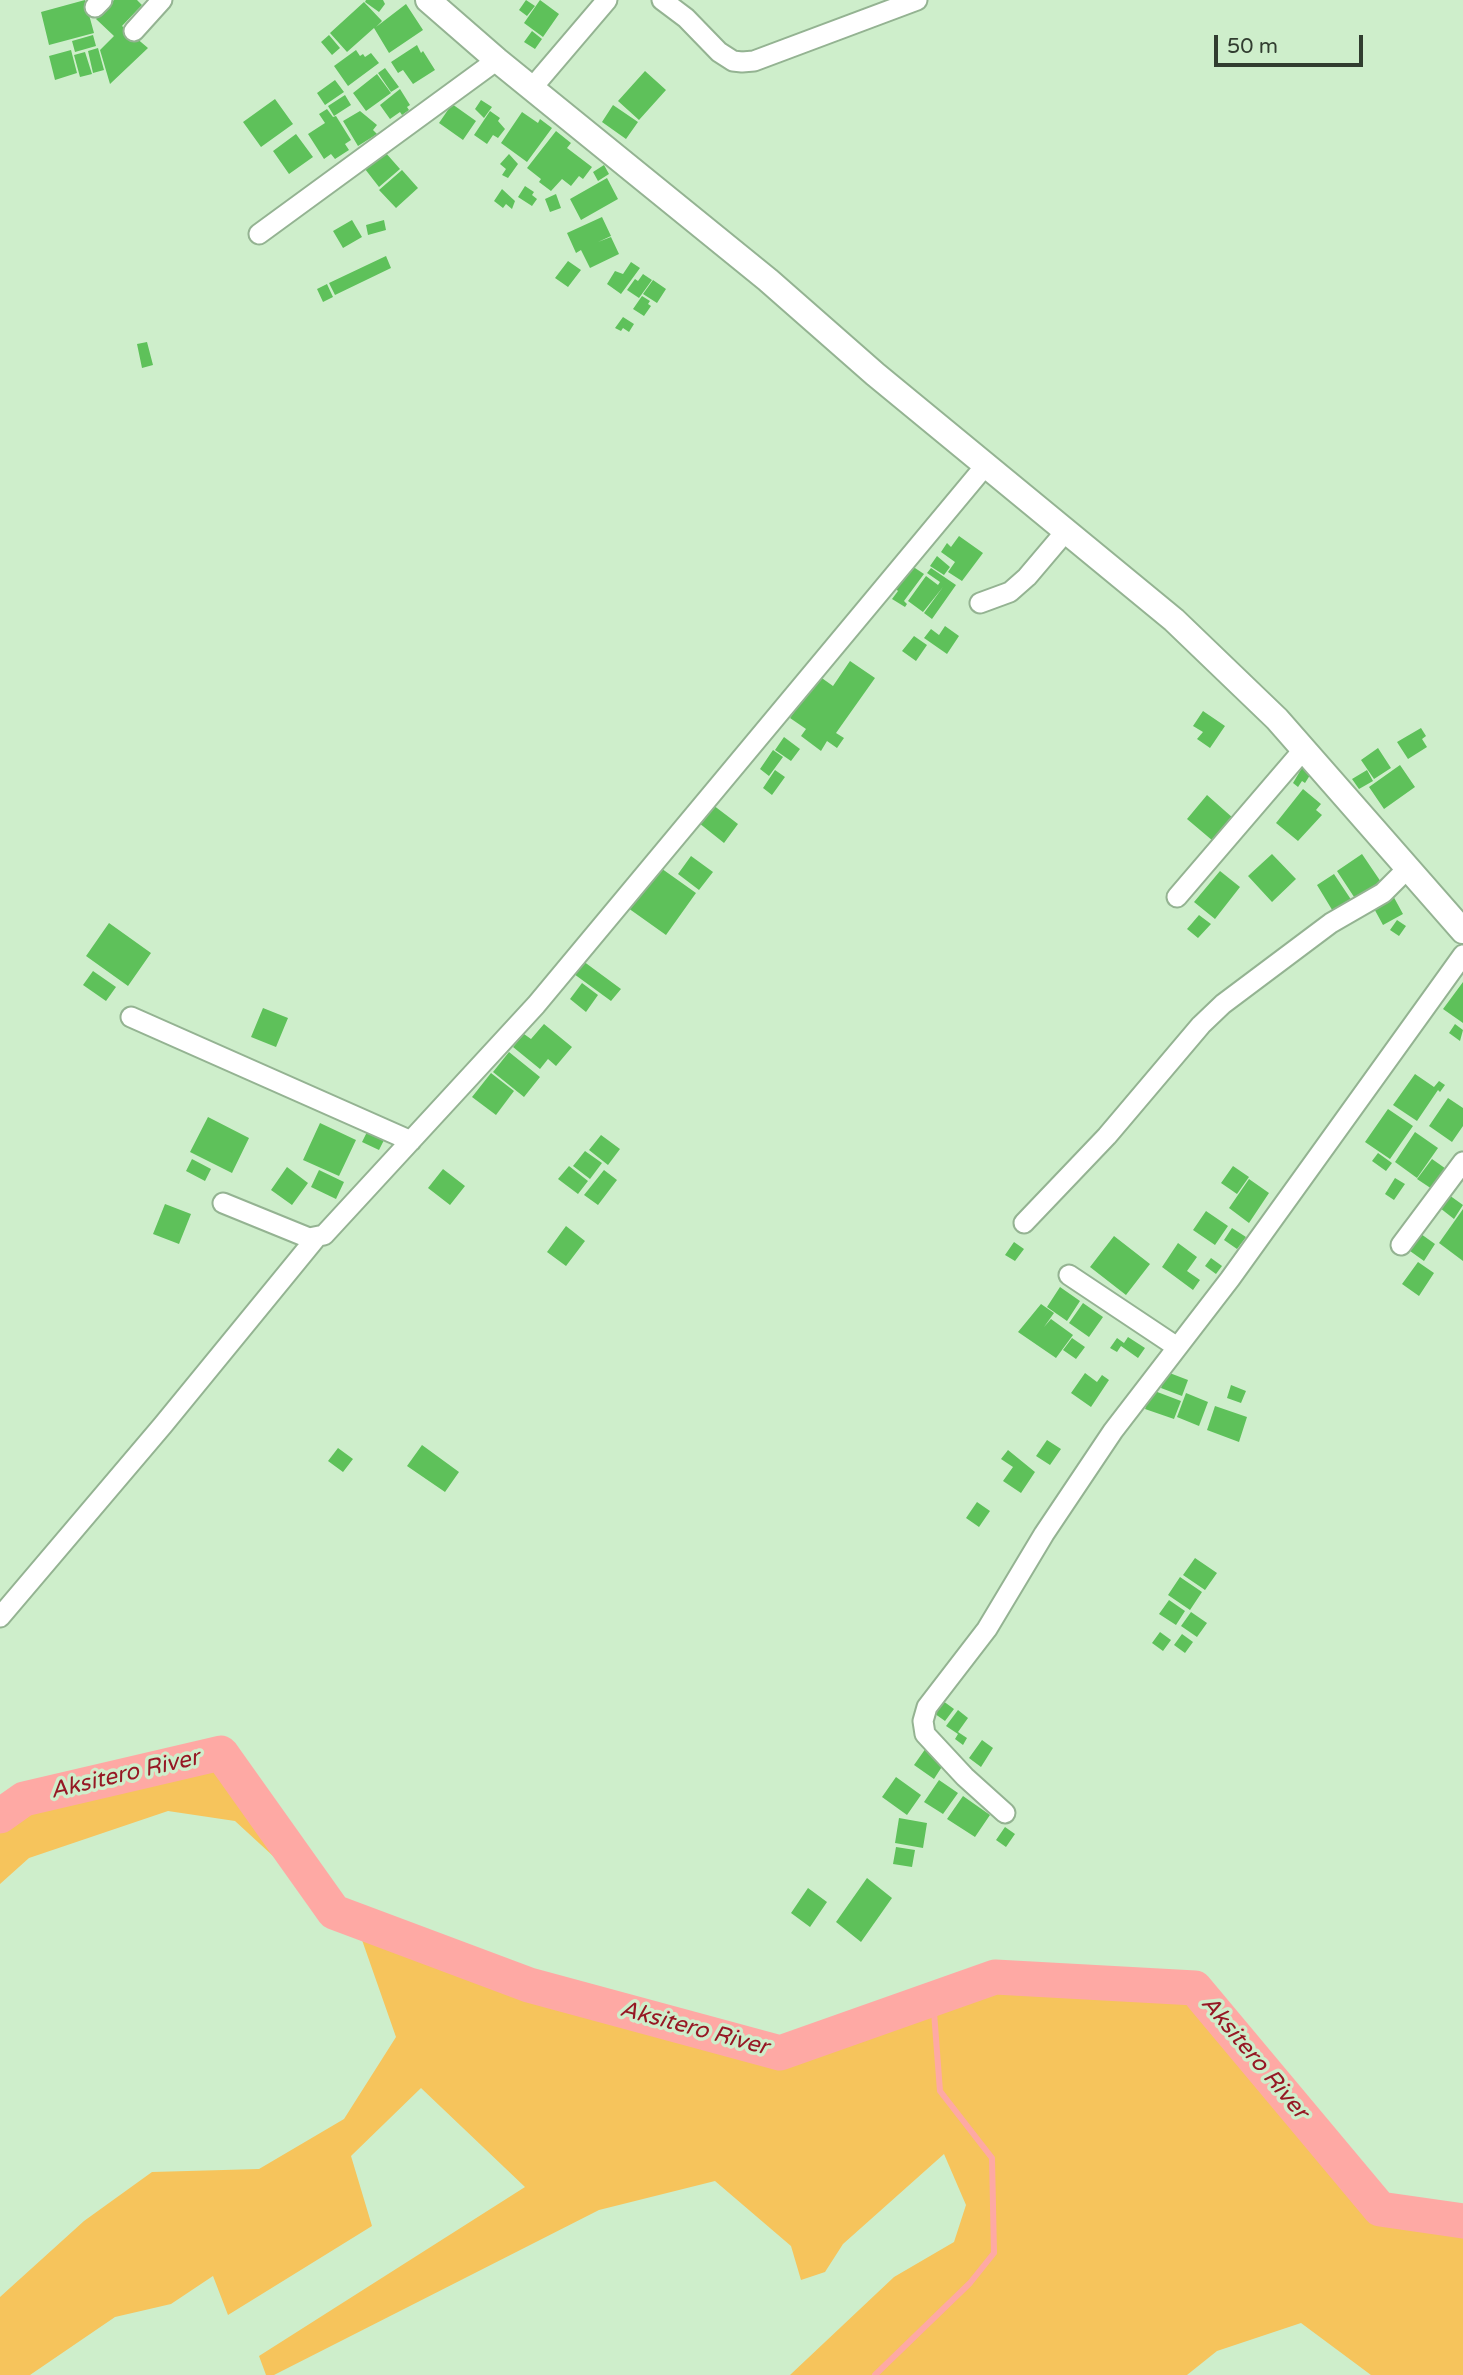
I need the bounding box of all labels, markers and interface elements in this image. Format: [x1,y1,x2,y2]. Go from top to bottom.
scale bar [1218,21,1367,65]
text: 50 m [1227,34,1278,59]
water label: Aksitero River [48,1744,202,1806]
water label: Aksitero River [1195,1991,1313,2125]
water label: Aksitero River [617,1996,771,2062]

